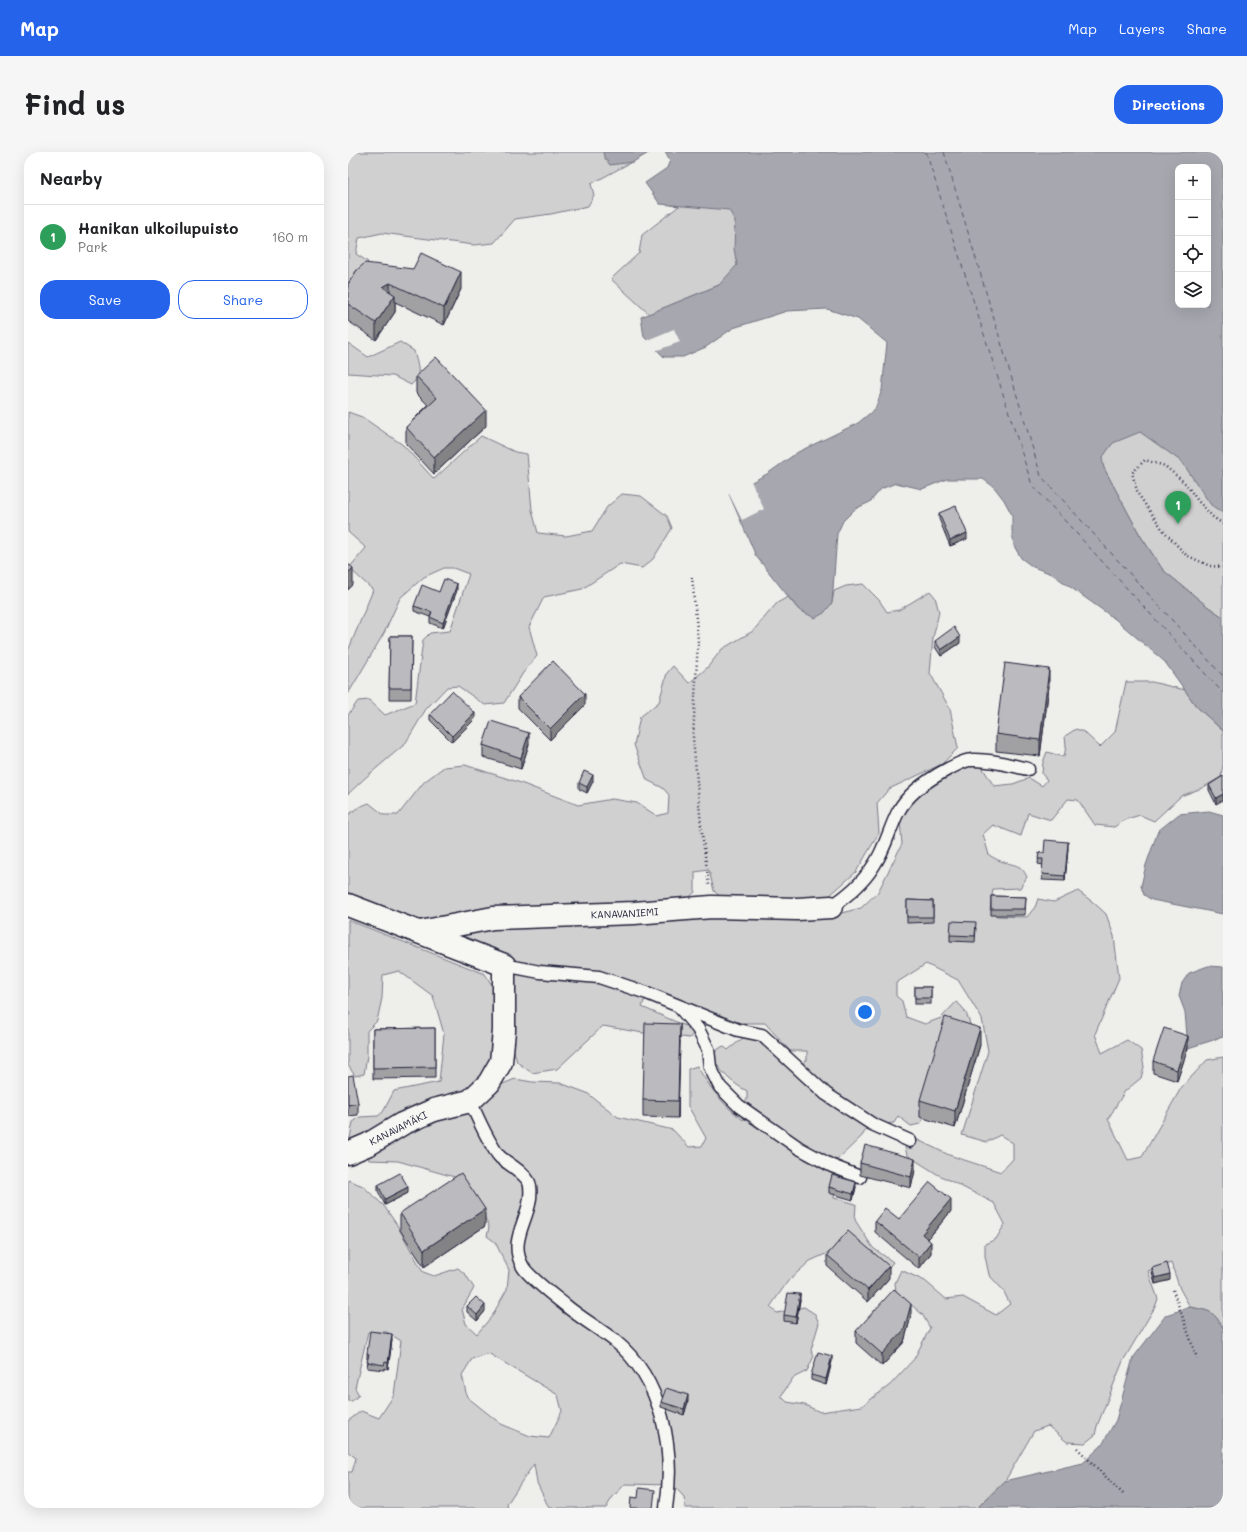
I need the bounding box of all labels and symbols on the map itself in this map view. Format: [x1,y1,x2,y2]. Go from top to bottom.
pin: 1 [1165,491,1191,524]
street label: KANAVANIEMI [591,904,659,922]
your location [855,1002,875,1022]
street label: KANAVAMÄKI [367,1107,430,1149]

